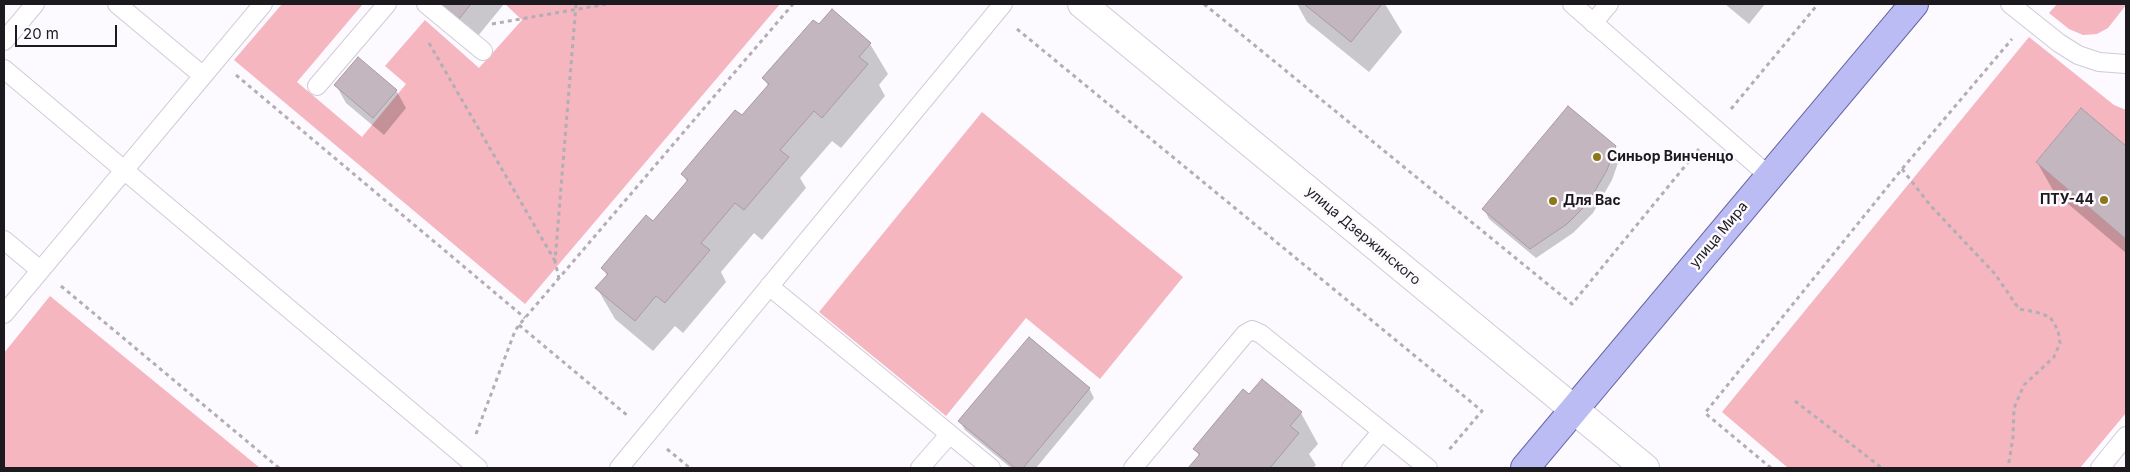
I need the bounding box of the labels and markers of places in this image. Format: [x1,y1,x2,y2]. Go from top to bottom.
place label: Синьор Винченцо [1607,149,1734,165]
marker: Синьор Винченцо [1591,151,1603,163]
place label: ПТУ-44 [2040,192,2094,208]
place label: Для Вас [1563,193,1621,209]
marker: ПТУ-44 [2098,194,2110,206]
marker: Для Вас [1547,195,1559,207]

